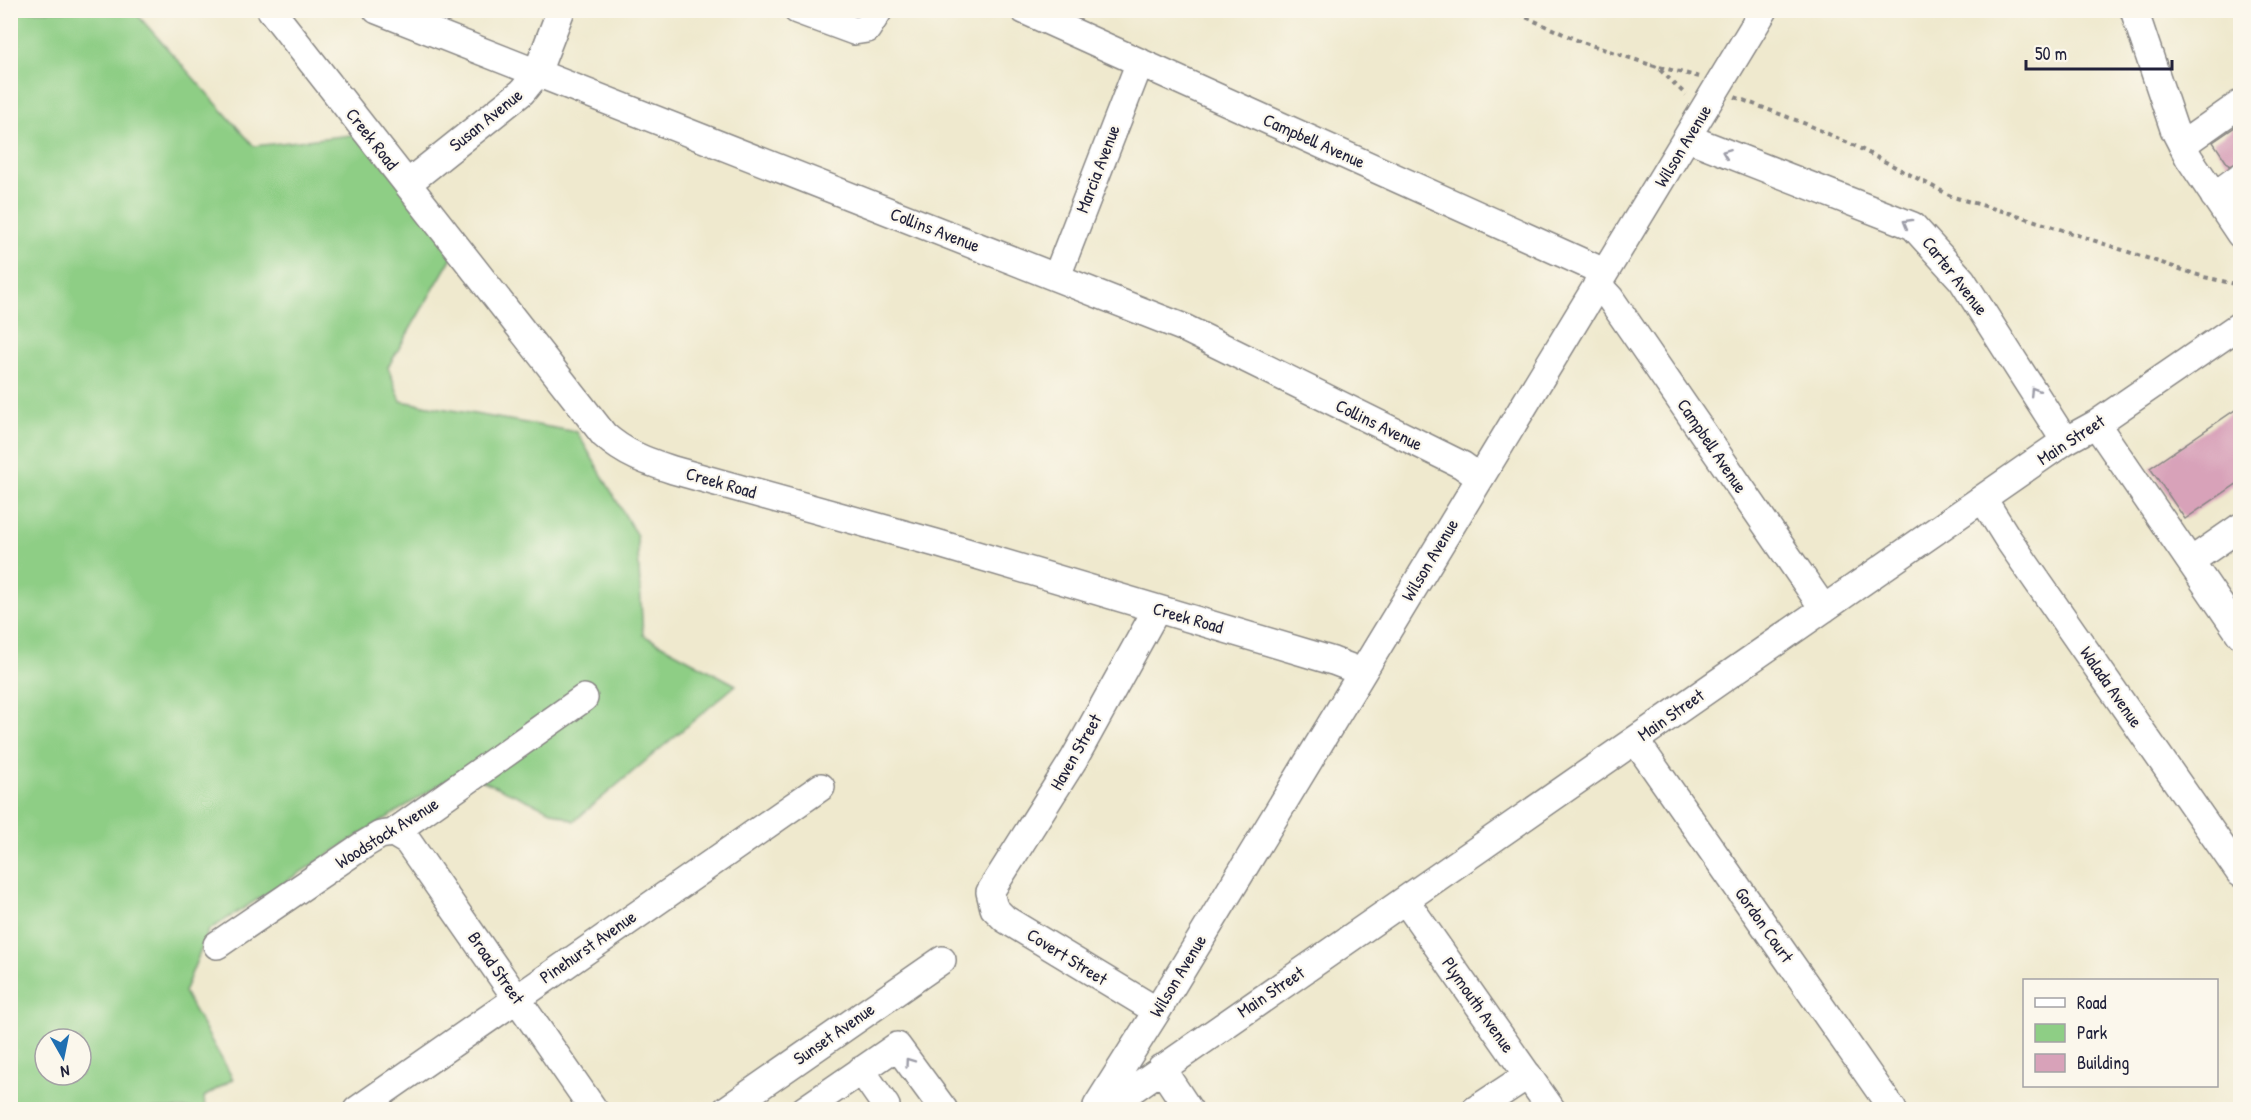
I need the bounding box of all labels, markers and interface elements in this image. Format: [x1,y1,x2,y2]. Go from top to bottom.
scale bar [2026,33,2172,71]
text: 50 m [2035,41,2067,66]
street label: Susan Avenue [444,82,528,157]
street label: Wilson Avenue [1648,100,1717,192]
street label: Creek Road [340,103,404,175]
street label: Campbell Avenue [1259,107,1369,174]
street label: Marcia Avenue [1069,121,1126,217]
one-way arrow [1721,147,1731,160]
street label: Collins Avenue [887,201,983,258]
one-way arrow [1903,219,1913,230]
street label: Carter Avenue [1917,231,1994,320]
one-way arrow [2030,387,2042,397]
street label: Collins Avenue [1332,393,1427,456]
street label: Campbell Avenue [1672,394,1753,498]
street label: Main Street [2032,408,2110,471]
street label: Creek Road [683,461,759,504]
street label: Wilson Avenue [1395,514,1464,606]
street label: Creek Road [1150,596,1226,639]
street label: Walada Avenue [2074,641,2149,732]
street label: Main Street [1632,682,1710,747]
street label: Haven Street [1044,708,1108,794]
street label: Woodstock Avenue [330,791,443,874]
street label: Gordon Court [1729,882,1800,968]
street label: Pinehurst Avenue [534,904,641,989]
street label: Covert Street [1022,922,1113,992]
street label: Broad Street [462,926,531,1010]
street label: Wilson Avenue [1143,930,1212,1022]
street label: Plymouth Avenue [1436,952,1521,1057]
street label: Main Street [1232,960,1310,1023]
legend [2023,979,2218,1087]
text: Road [2077,990,2107,1015]
street label: Sunset Avenue [788,996,879,1071]
text: Park [2077,1020,2108,1045]
north arrow [33,1027,93,1087]
text: Building [2077,1050,2129,1075]
one-way arrow [905,1058,916,1069]
text: N [59,1060,71,1083]

